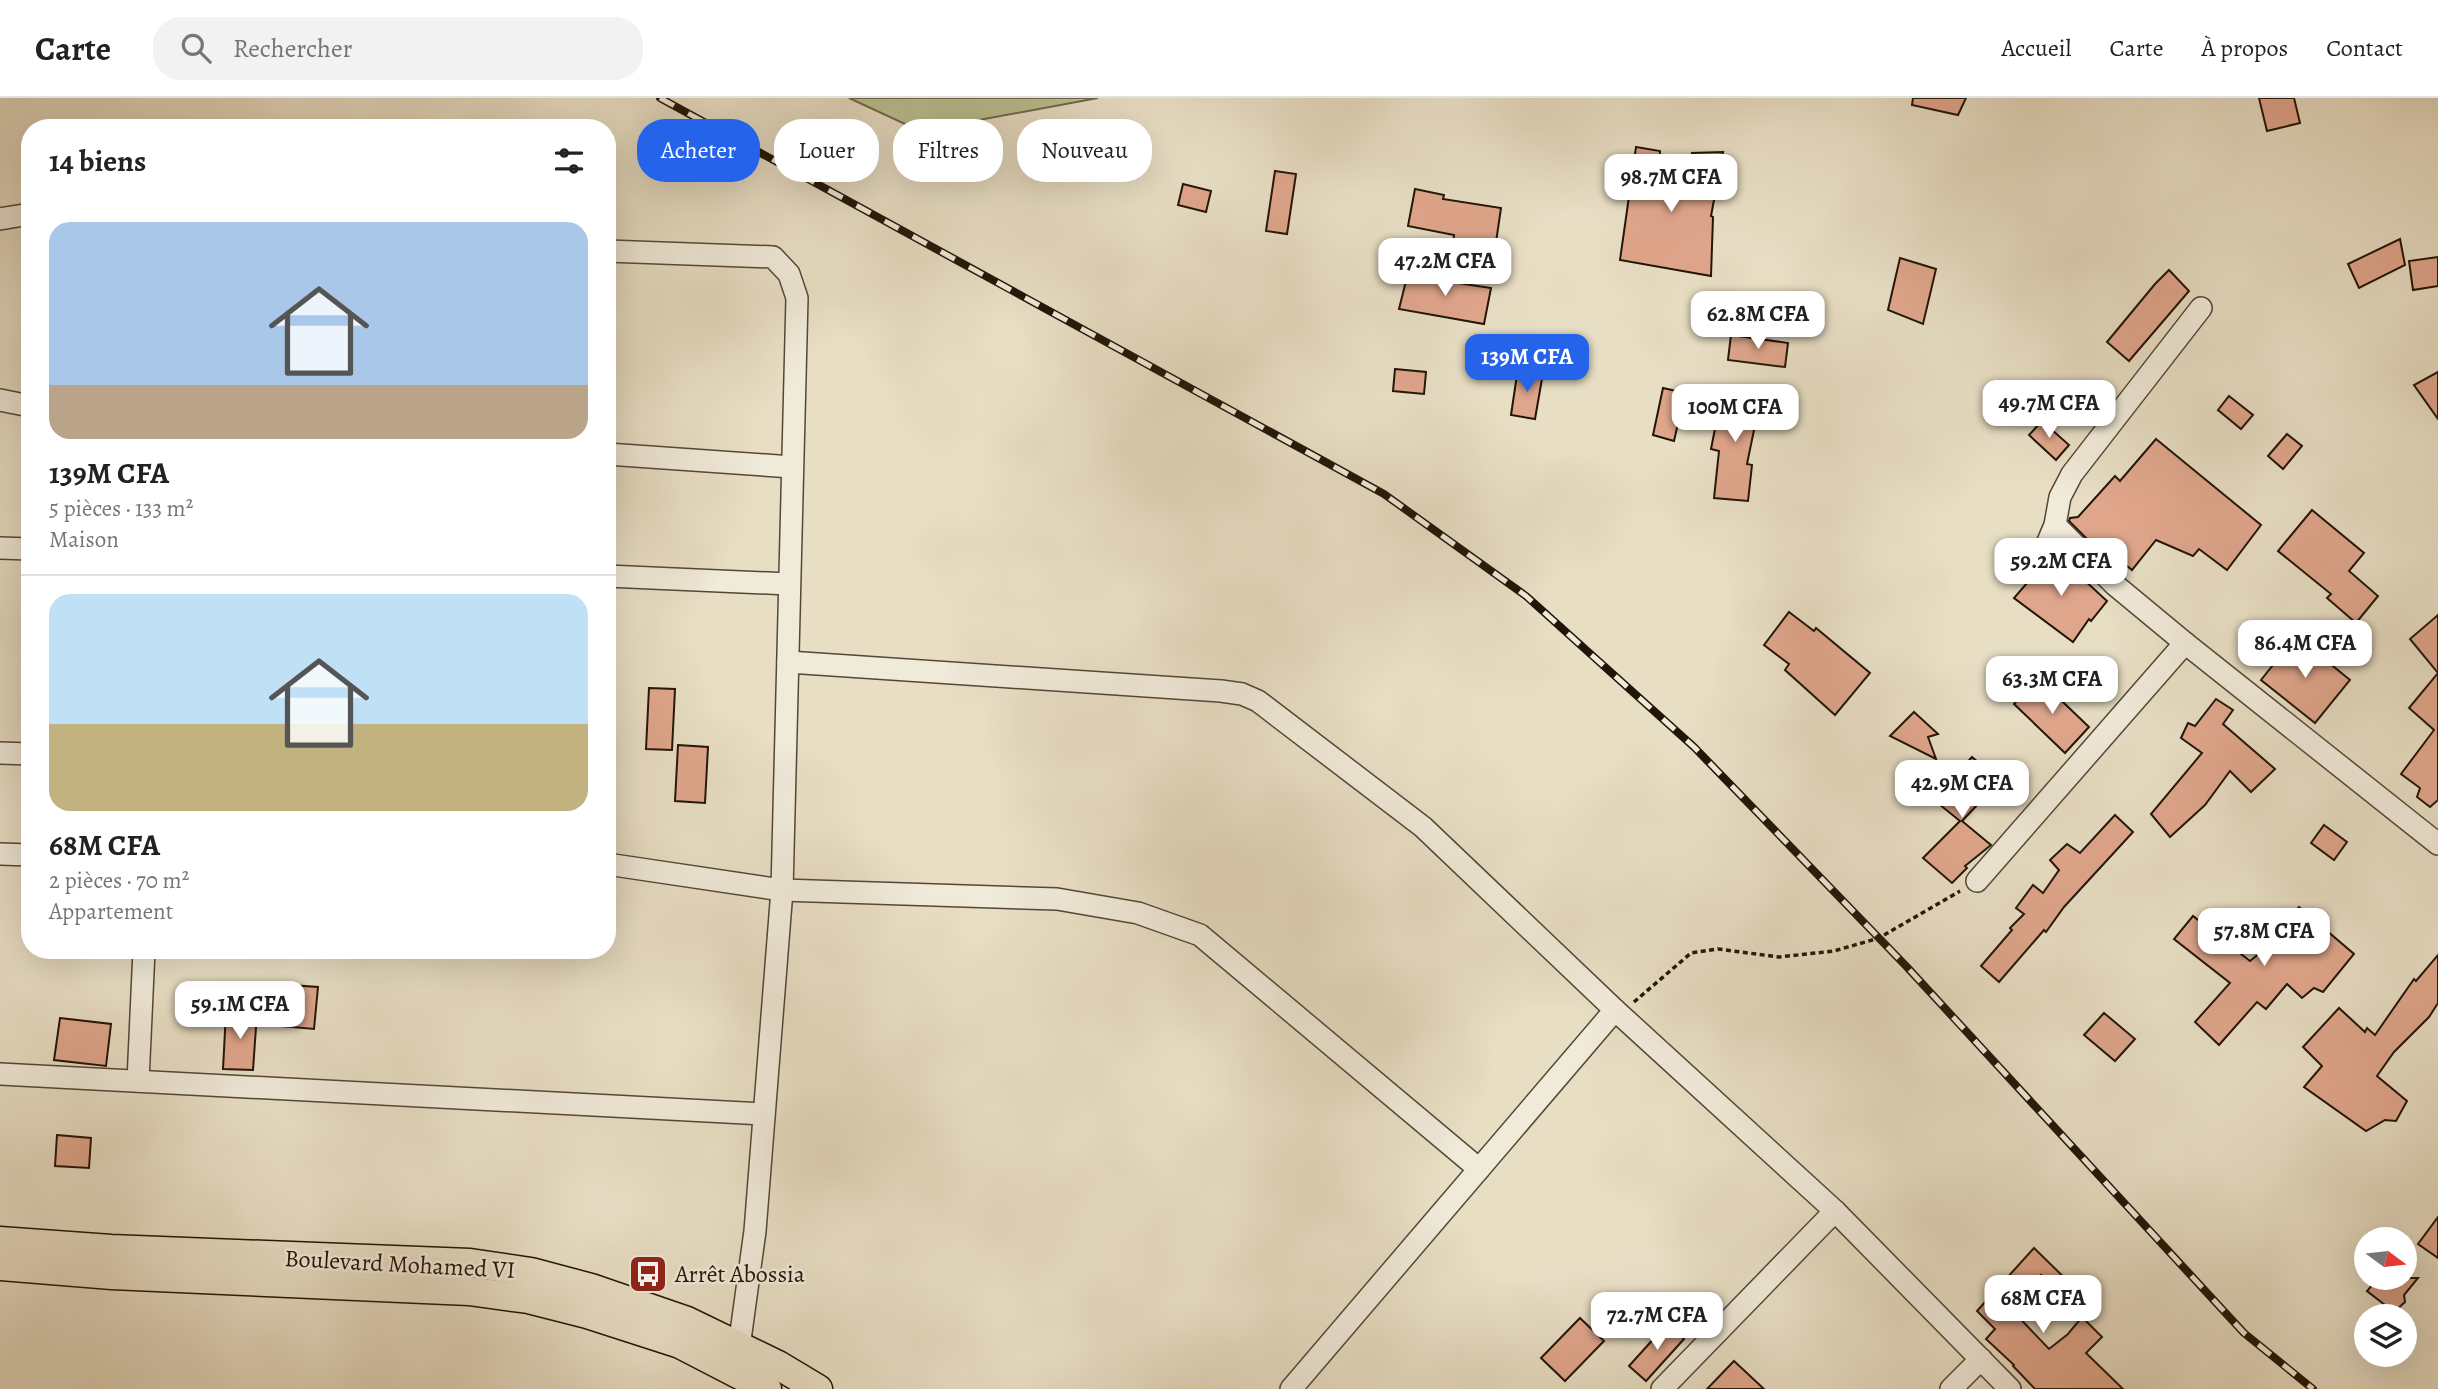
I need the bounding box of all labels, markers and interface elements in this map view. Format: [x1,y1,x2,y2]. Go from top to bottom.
search box [153,17,643,80]
text: Carte [35,26,111,71]
icon: search [177,29,215,67]
text: Rechercher [233,31,353,66]
text: Accueil [2001,32,2071,64]
text: Carte [2109,32,2164,64]
text: À propos [2202,32,2288,64]
text: Contact [2326,32,2403,64]
chip: Acheter [637,119,760,182]
chip: Louer [774,119,879,182]
chip: Filtres [893,119,1003,182]
chip: Nouveau [1017,119,1152,182]
text: 14 biens [49,141,146,181]
icon: filters [550,142,588,180]
pin: 98.7M CFA [1591,155,1751,214]
text: 98.7M CFA [1620,161,1722,192]
pin: 47.2M CFA [1365,238,1525,298]
text: 47.2M CFA [1394,245,1496,276]
icon: home [256,268,382,394]
pin: 62.8M CFA [1678,292,1838,351]
text: 62.8M CFA [1707,298,1809,329]
pin: 139M CFA [1455,334,1599,394]
text: 139M CFA [1481,341,1573,372]
pin: 49.7M CFA [1969,380,2129,440]
pin: 100M CFA [1663,384,1807,444]
text: 49.7M CFA [1999,387,2099,418]
text: 100M CFA [1688,391,1782,422]
text: 139M CFA [49,453,169,493]
text: 5 pièces · 133 m² [49,493,193,524]
text: Maison [49,524,119,555]
pin: 59.2M CFA [1981,538,2141,598]
text: 59.2M CFA [2010,545,2112,576]
pin: 86.4M CFA [2225,620,2385,680]
text: 86.4M CFA [2254,627,2356,658]
icon: home [256,640,382,766]
pin: 63.3M CFA [1972,656,2132,716]
text: 63.3M CFA [2002,663,2102,694]
pin: 42.9M CFA [1882,760,2042,820]
text: 42.9M CFA [1911,767,2013,798]
text: 68M CFA [49,825,160,865]
text: 2 pièces · 70 m² [49,865,189,896]
text: Appartement [49,896,173,927]
pin: 57.8M CFA [2184,908,2344,968]
text: 57.8M CFA [2214,915,2314,946]
pin: 59.1M CFA [160,982,320,1041]
text: 59.1M CFA [191,988,289,1019]
north arrow [2354,1227,2417,1290]
map controls [2354,1227,2417,1367]
street label: Boulevard Mohamed VI [284,1242,516,1286]
bus stop icon: Arrêt Abossia [627,1253,669,1295]
place label: Arrêt Abossia [674,1258,806,1290]
pin: 68M CFA [1978,1276,2108,1335]
text: 68M CFA [2000,1282,2086,1313]
pin: 72.7M CFA [1577,1292,1737,1352]
text: 72.7M CFA [1607,1299,1707,1330]
button: layers [2354,1304,2417,1367]

